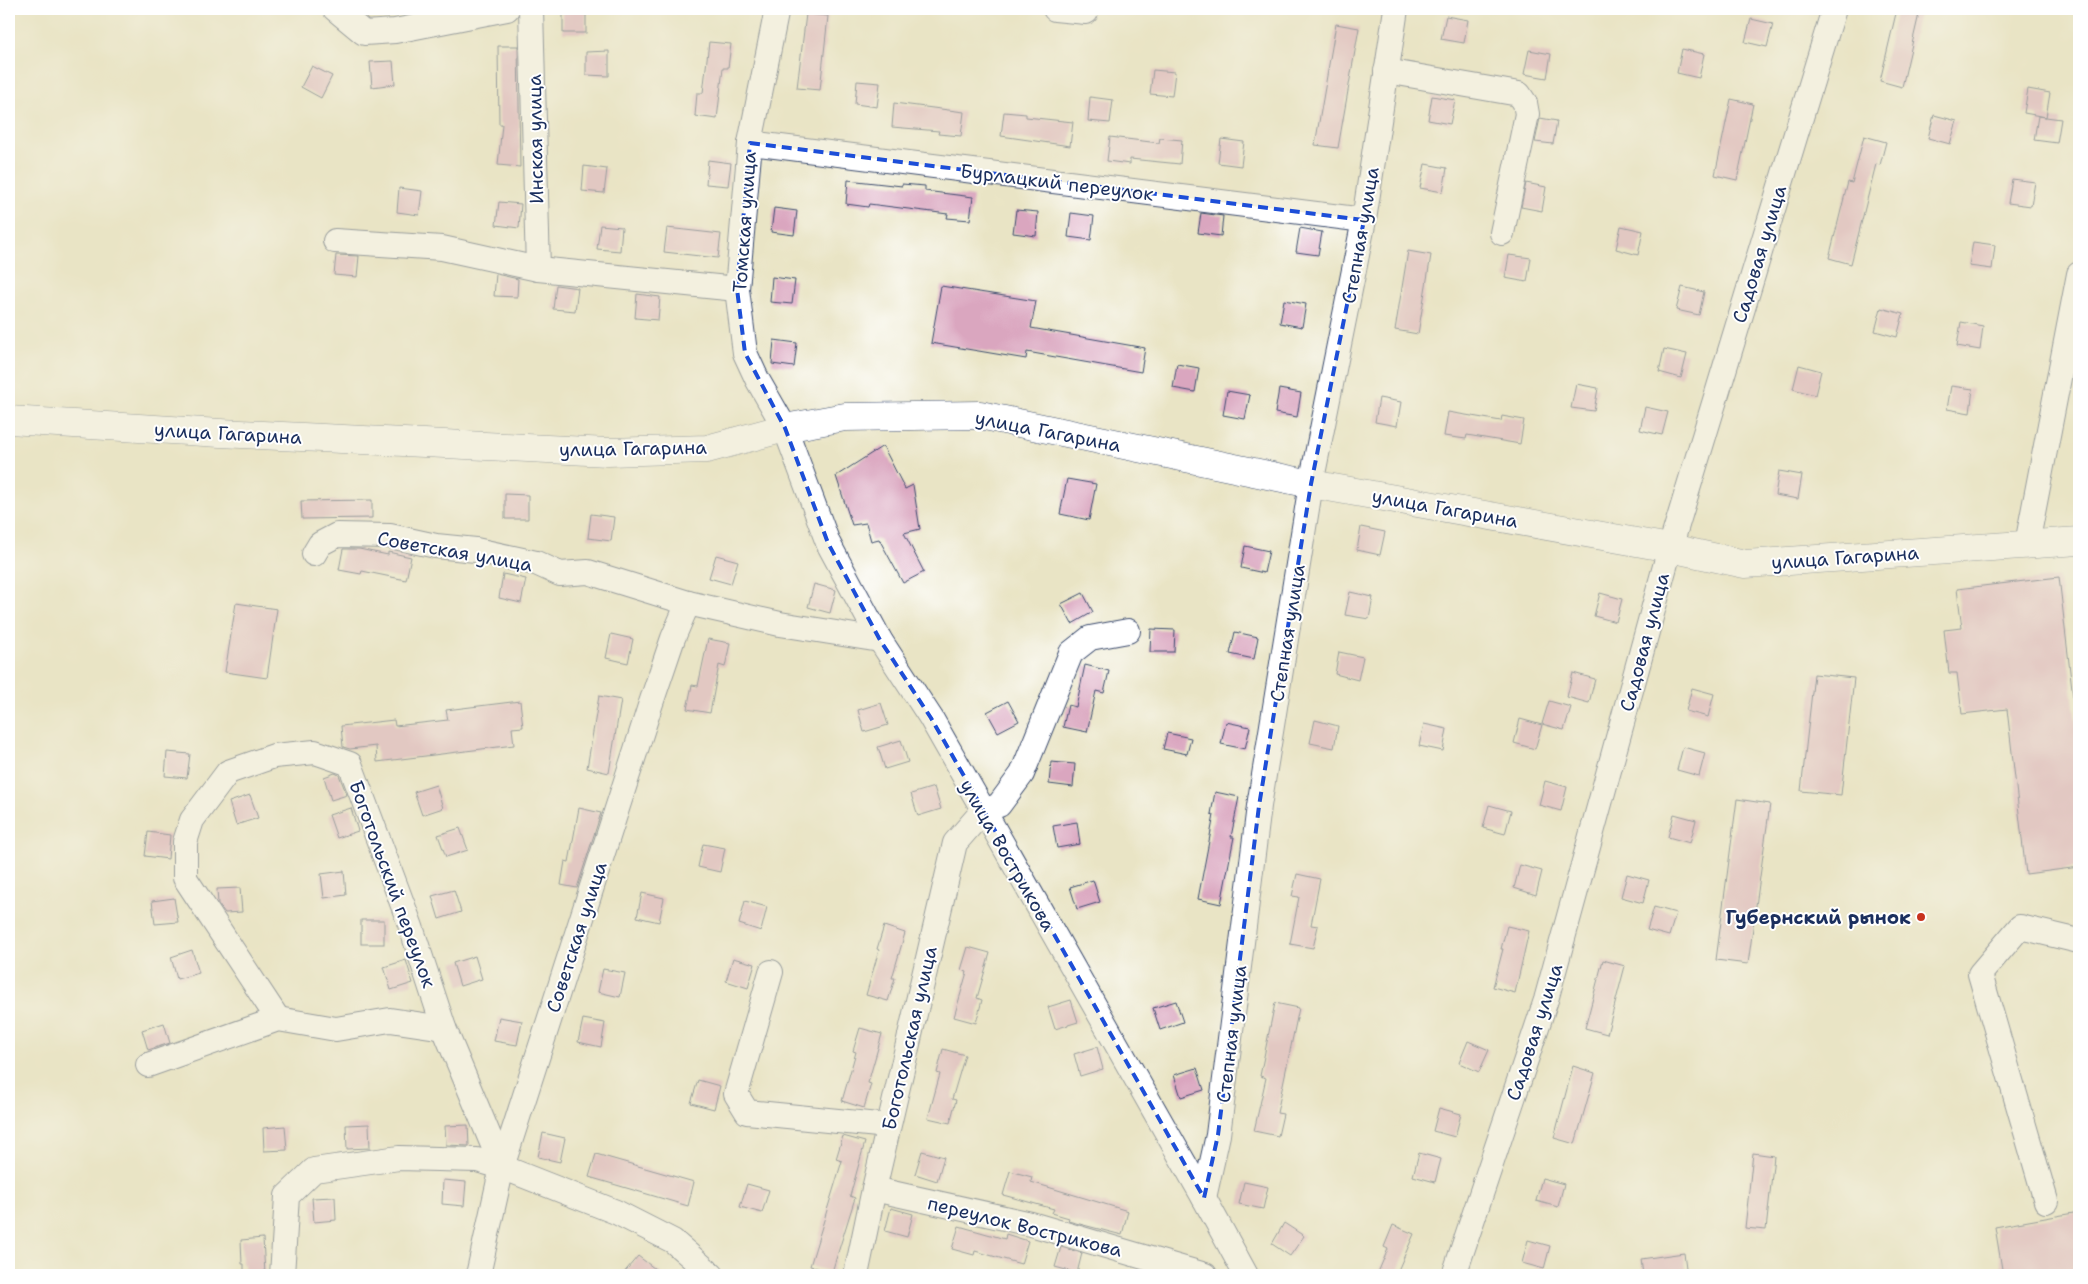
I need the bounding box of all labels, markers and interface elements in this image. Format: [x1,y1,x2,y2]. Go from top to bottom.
street label: Инская улица [522,74,549,204]
street label: Томская улица [727,151,762,293]
street label: Бурлацкий переулок [959,158,1155,207]
street label: Степная улица [1336,165,1385,305]
street label: Садовая улица [1727,182,1792,326]
street label: улица Гагарина [973,405,1123,458]
street label: улица Гагарина [153,417,303,450]
street label: улица Гагарина [559,435,707,462]
street label: улица Гагарина [1370,483,1520,534]
street label: Советская улица [375,526,535,577]
street label: улица Гагарина [1770,540,1920,575]
street label: Степная улица [1264,563,1311,703]
street label: Садовая улица [1614,570,1675,714]
street label: улица Вострикова [954,775,1061,936]
street label: Боготольский переулок [343,777,442,991]
street label: Советская улица [540,858,613,1016]
place label: Губернский рынок [1726,905,1911,930]
marker: Губернский рынок [1915,911,1927,923]
street label: Боготольская улица [876,943,943,1133]
street label: Садовая улица [1501,960,1568,1104]
street label: Степная улица [1211,964,1252,1104]
street label: переулок Вострикова [925,1190,1125,1263]

